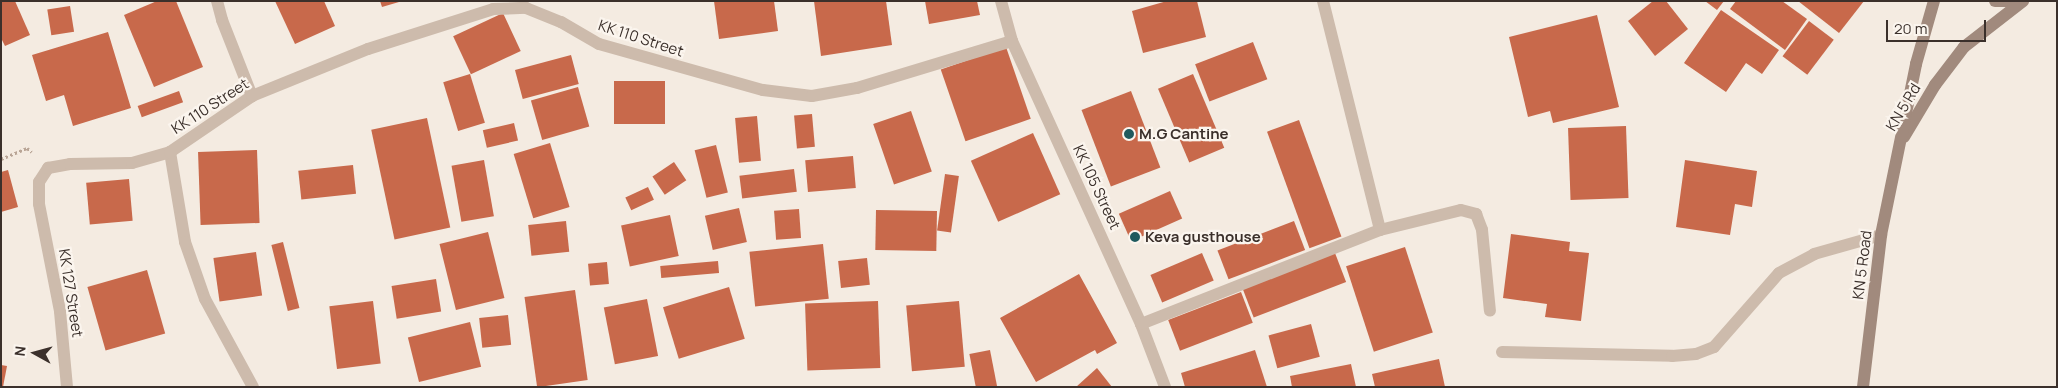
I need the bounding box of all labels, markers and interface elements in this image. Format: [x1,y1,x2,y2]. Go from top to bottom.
scale bar [1888,10,1988,42]
street label: KK 110 Street [596,16,686,60]
text: 20 m [1894,18,1927,39]
street label: KK 110 Street [168,74,252,138]
street label: KN 5 Rd [1882,80,1924,134]
place label: M.G Cantine [1139,125,1228,143]
marker: M.G Cantine [1123,128,1135,140]
street label: KK 105 Street [1070,142,1124,232]
place label: Keva gusthouse [1145,228,1261,246]
street label: KN 5 Road [1849,229,1875,301]
marker: Keva gusthouse [1129,231,1141,243]
street label: KK 127 Street [55,247,87,339]
north arrow [10,328,60,378]
text: N [10,345,30,357]

